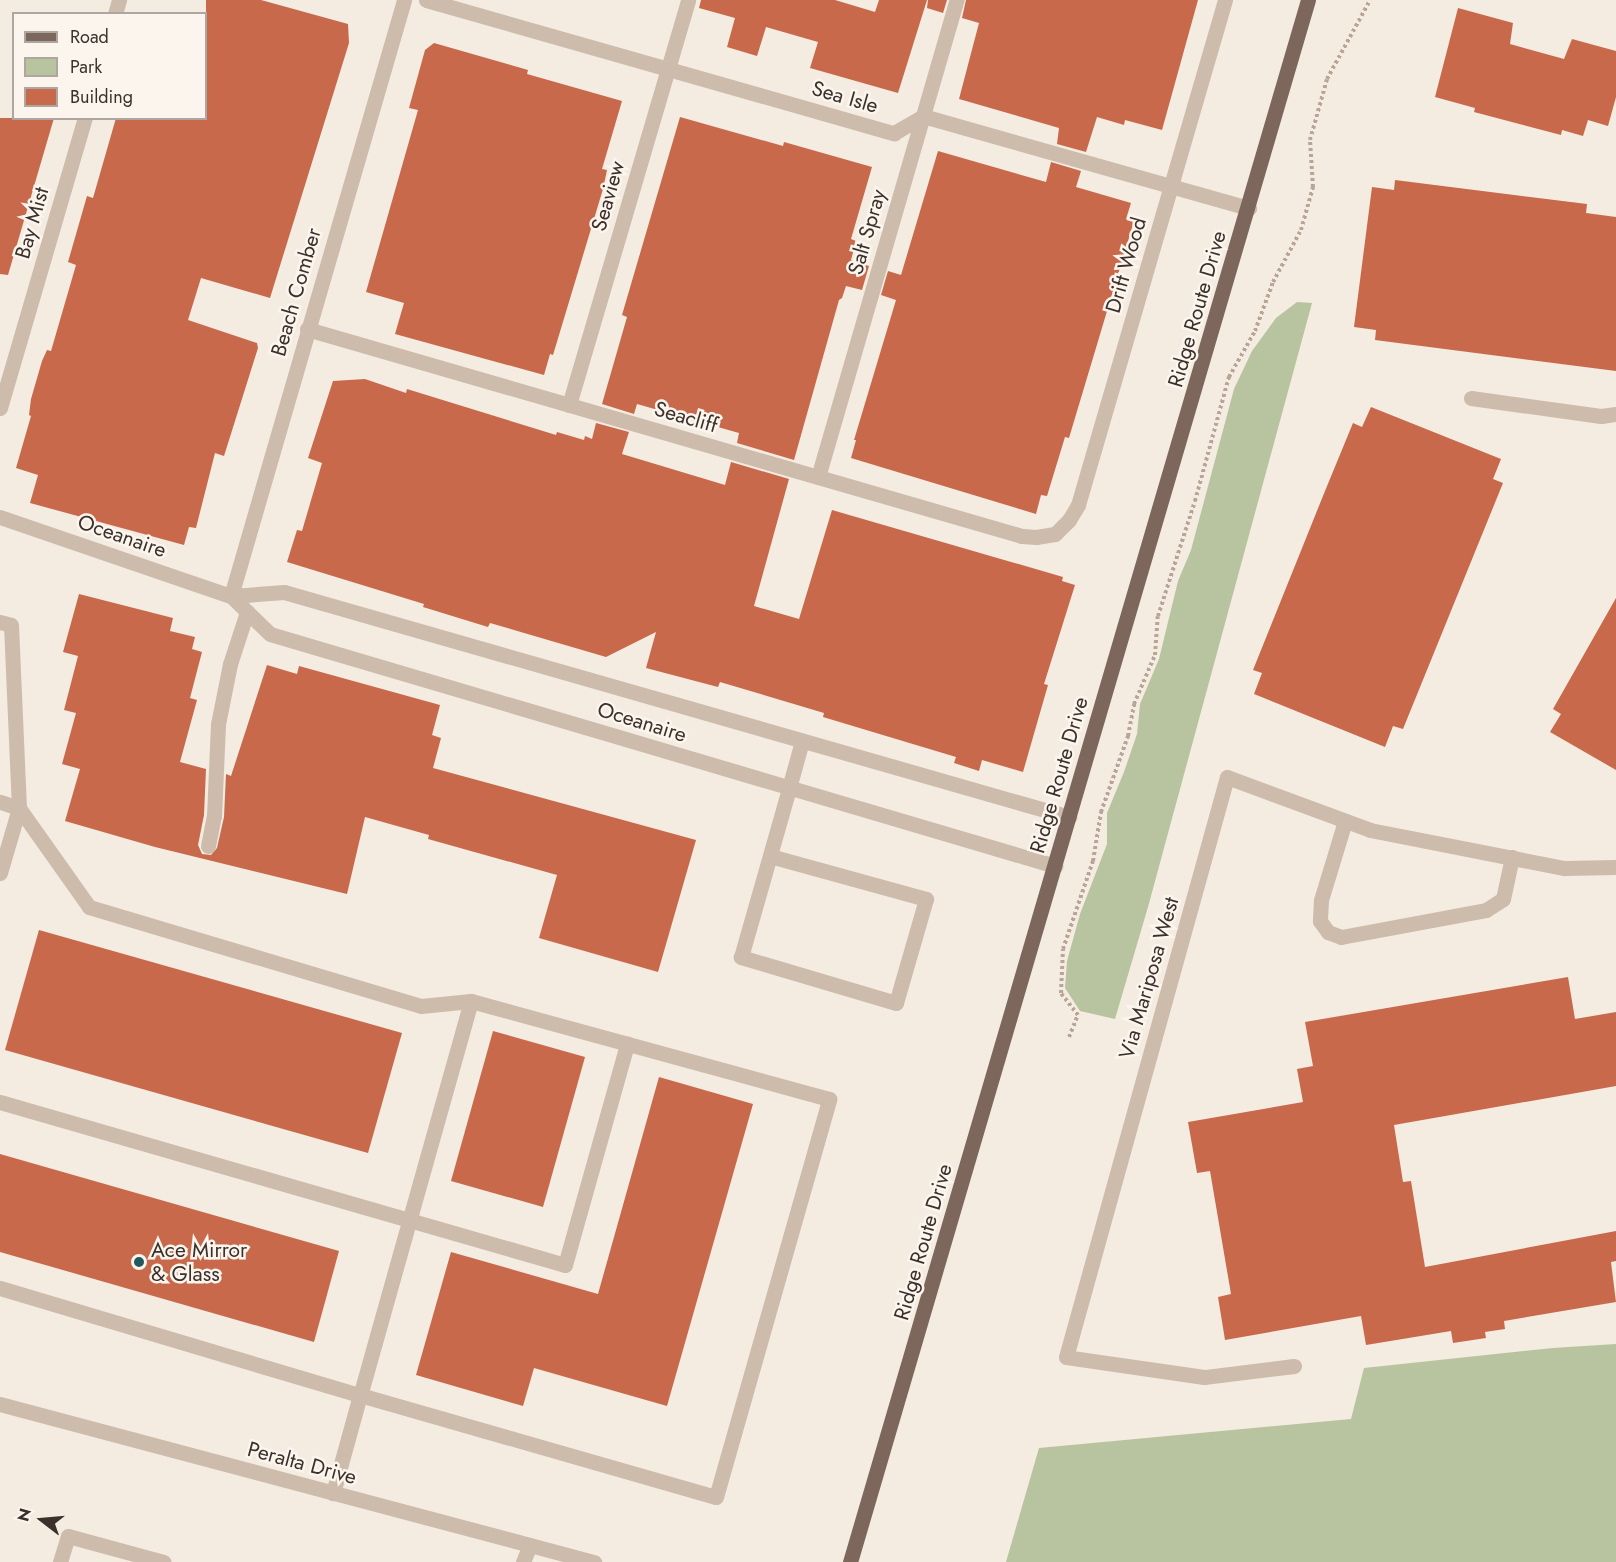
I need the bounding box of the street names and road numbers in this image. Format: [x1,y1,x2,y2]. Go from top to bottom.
street label: Sea Isle [809,76,881,118]
street label: Seaview [586,158,630,234]
street label: Bay Mist [10,184,54,262]
street label: Salt Spray [843,186,891,278]
street label: Drift Wood [1100,214,1152,316]
street label: Beach Comber [266,225,326,359]
street label: Ridge Route Drive [1163,228,1231,390]
street label: Seacliff [651,396,721,438]
street label: Oceanaire [74,509,170,563]
street label: Ridge Route Drive [1025,694,1093,856]
street label: Oceanaire [594,697,690,747]
street label: Via Mariposa West [1114,894,1184,1062]
street label: Ridge Route Drive [889,1161,957,1323]
street label: Peralta Drive [245,1436,359,1490]

